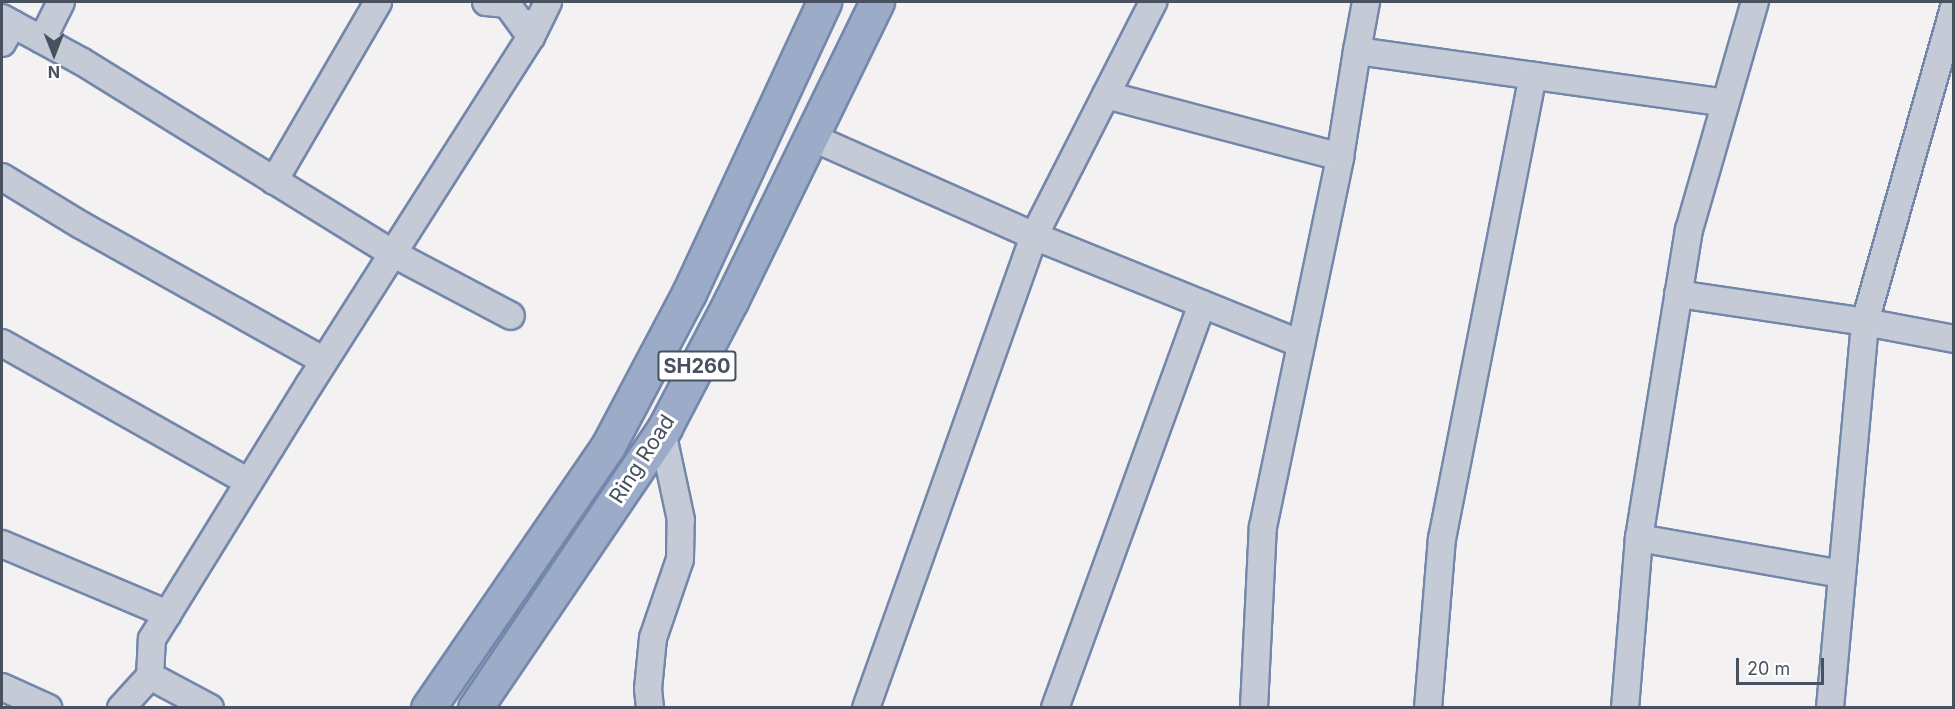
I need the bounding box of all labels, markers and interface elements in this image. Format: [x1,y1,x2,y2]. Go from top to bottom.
north arrow [24,24,84,84]
text: N [48,62,60,82]
road number: SH260 [656,349,738,383]
street label: Ring Road [604,410,680,508]
scale bar [1739,646,1828,684]
text: 20 m [1747,658,1790,679]

